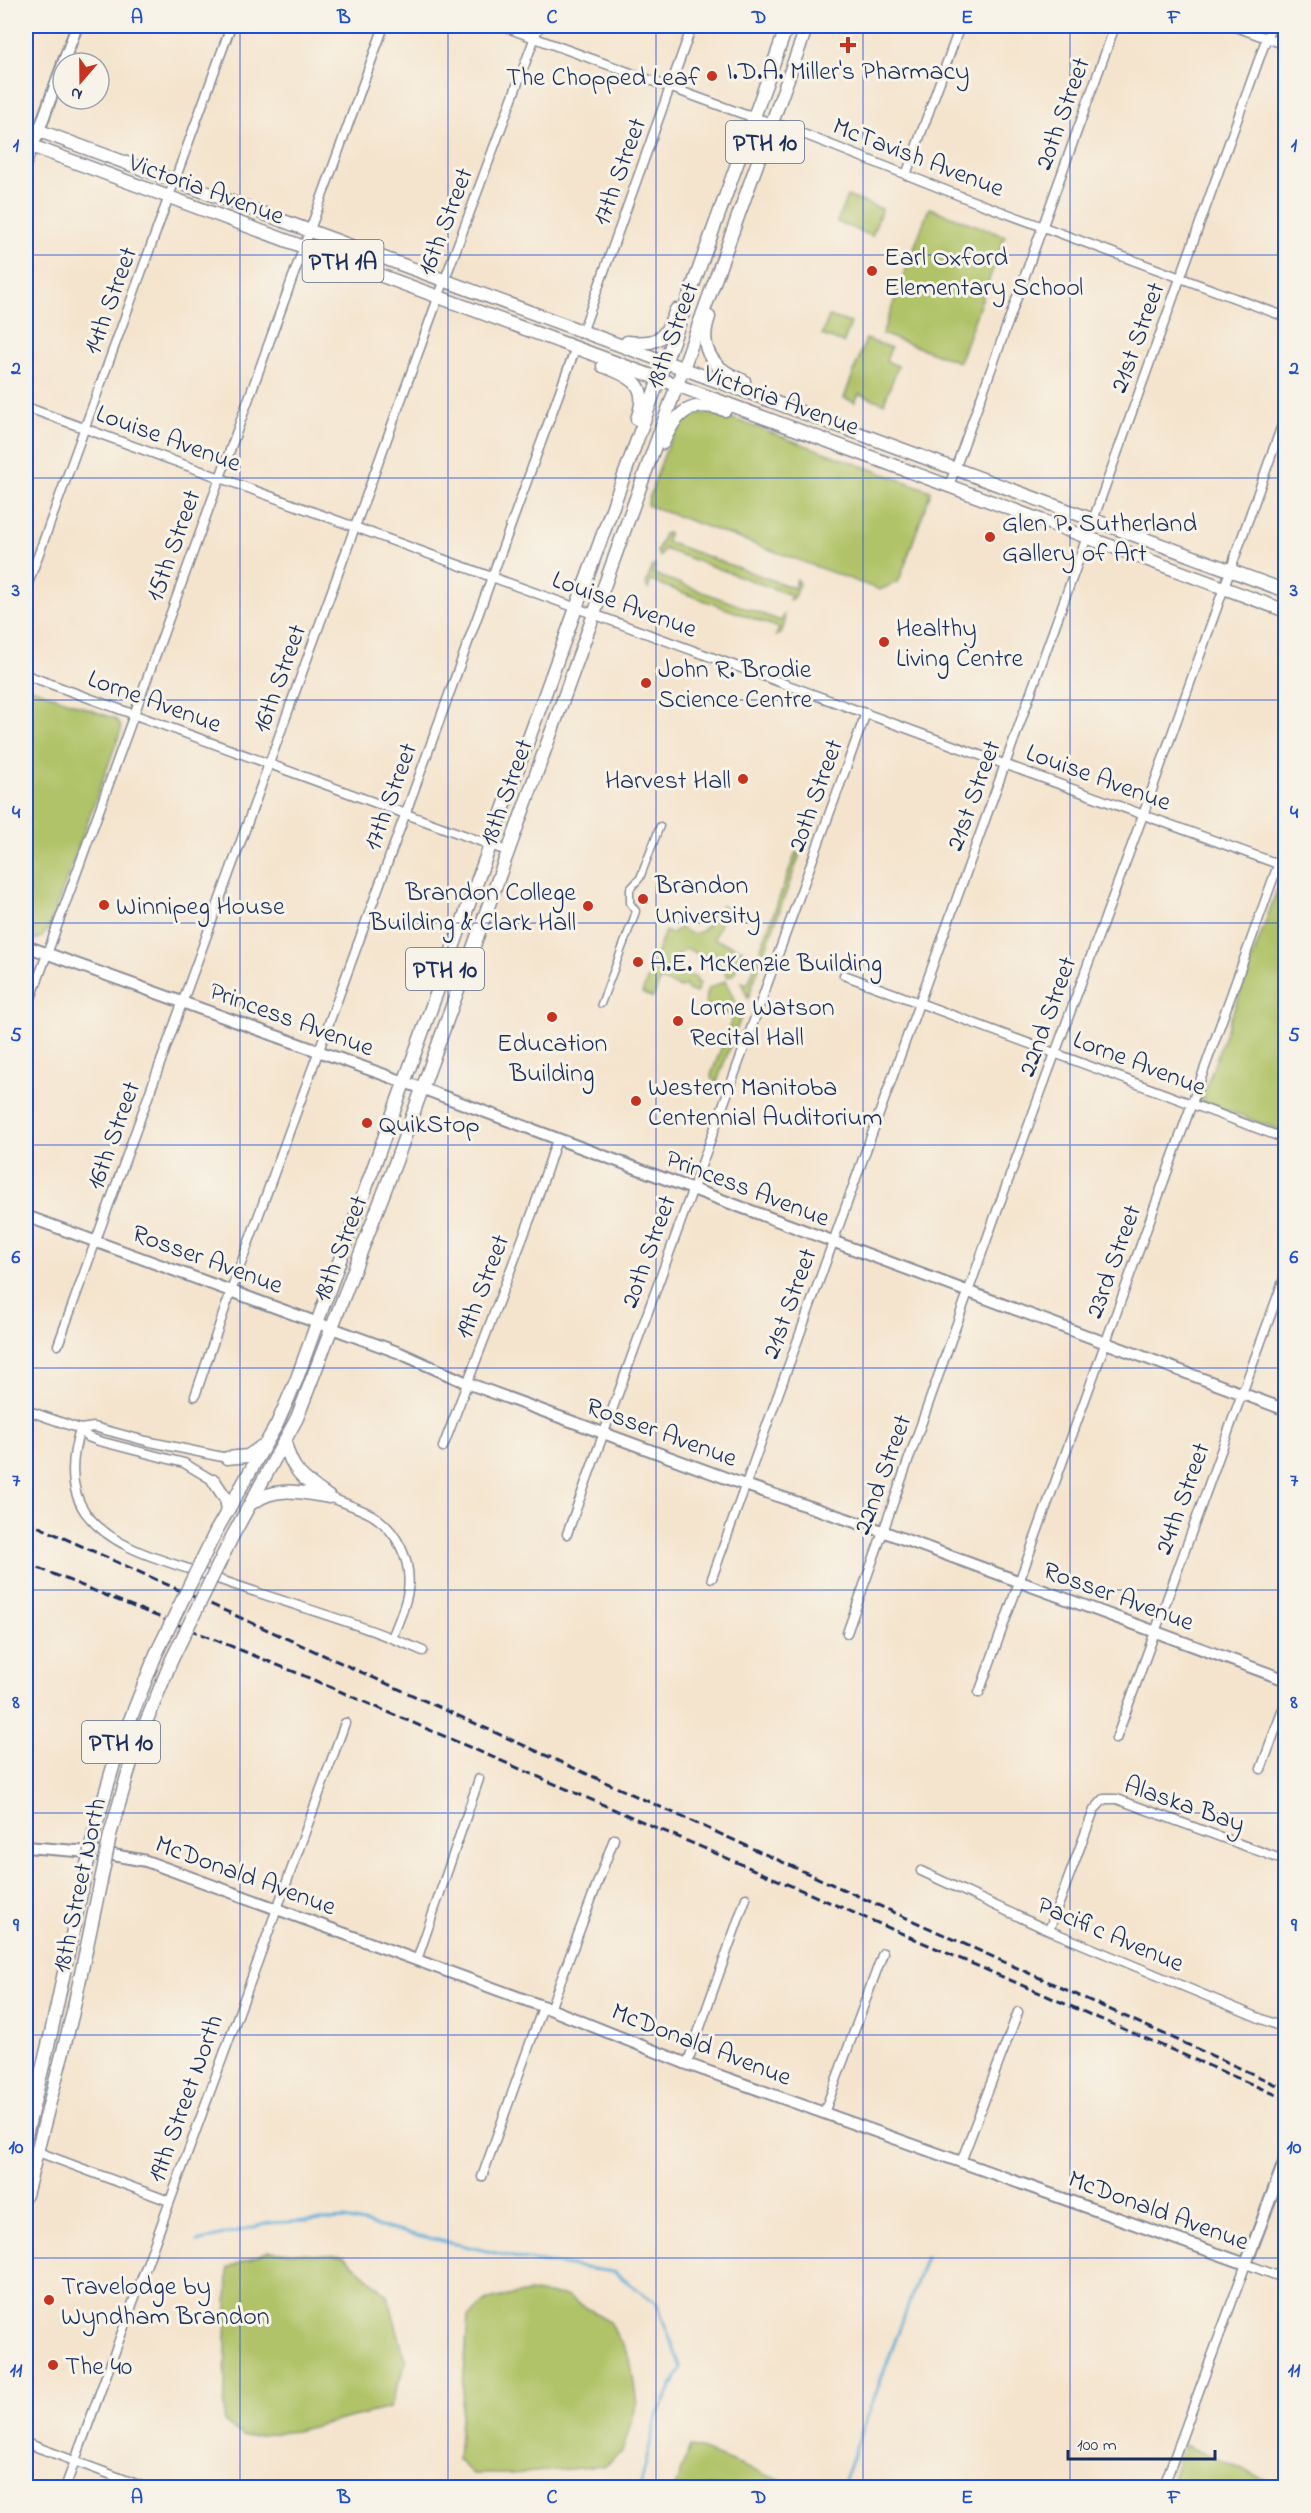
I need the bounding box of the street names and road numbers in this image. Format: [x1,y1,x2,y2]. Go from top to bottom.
street label: 20th Street [1026,52,1102,176]
street label: McTavish Avenue [827,109,1009,209]
street label: 17th Street [584,113,658,231]
road number: PTH 10 [726,121,804,163]
street label: Victoria Avenue [122,145,289,237]
street label: 16th Street [409,162,485,282]
road number: PTH 1A [302,240,384,282]
street label: 14th Street [75,242,149,360]
street label: 18th Street [637,277,711,395]
street label: 21st Street [1101,277,1176,399]
street label: Victoria Avenue [697,356,864,448]
street label: Louise Avenue [90,396,246,484]
street label: 15th Street [137,485,213,607]
street label: Louise Avenue [546,562,702,650]
street label: 16th Street [244,619,318,739]
street label: Lorne Avenue [82,661,227,745]
street label: 18th Street [471,734,545,852]
street label: 20th Street [779,734,855,858]
street label: 21st Street [937,735,1012,857]
street label: Louise Avenue [1020,735,1176,823]
street label: 17th Street [355,738,429,856]
road number: PTH 10 [406,948,484,990]
street label: 22nd Street [1010,951,1088,1082]
street label: Princess Avenue [203,973,379,1068]
street label: Lorne Avenue [1067,1022,1211,1108]
street label: 16th Street [78,1076,152,1196]
street label: Princess Avenue [659,1141,835,1239]
street label: 18th Street [304,1190,380,1308]
street label: 20th Street [612,1190,688,1314]
street label: 23rd Street [1077,1200,1153,1324]
street label: Rosser Avenue [126,1216,288,1306]
street label: 19th Street [446,1229,521,1345]
street label: 21st Street [753,1243,828,1365]
street label: Rosser Avenue [580,1389,742,1479]
street label: 22nd Street [845,1409,923,1540]
street label: 24th Street [1146,1437,1222,1560]
street label: Rosser Avenue [1037,1553,1199,1643]
road number: PTH 10 [82,1721,160,1763]
street label: Alaska Bay [1118,1767,1250,1844]
street label: 18th Street North [44,1795,118,1977]
street label: McDonald Avenue [149,1826,341,1927]
street label: Pacific Avenue [1030,1888,1190,1984]
street label: McDonald Avenue [605,1994,797,2098]
street label: 19th Street North [139,2010,235,2188]
street label: McDonald Avenue [1062,2161,1254,2262]

